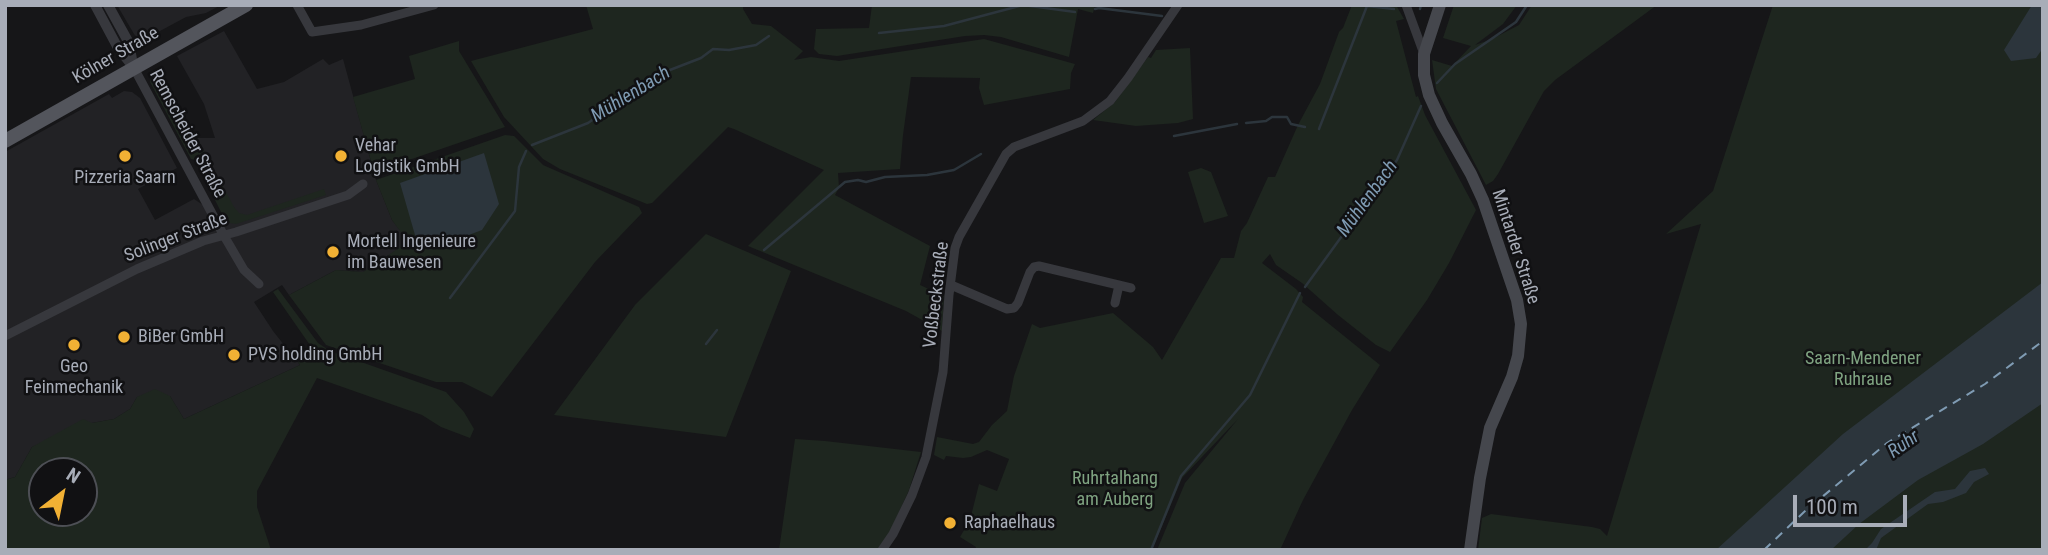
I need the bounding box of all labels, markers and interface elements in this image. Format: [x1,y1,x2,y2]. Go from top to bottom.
street label: Kölner Straße [69,23,163,89]
water label: Mühlenbach [587,62,675,128]
street label: Remscheider Straße [144,66,230,202]
place label: Vehar Logistik GmbH [355,135,460,178]
marker: Pizzeria Saarn [117,148,133,164]
marker: Vehar Logistik GmbH [333,148,349,164]
water label: Mühlenbach [1333,156,1403,242]
place label: Pizzeria Saarn [74,167,176,189]
street label: Mintarder Straße [1486,187,1544,307]
street label: Solinger Straße [121,208,231,268]
place label: Mortell Ingenieure im Bauwesen [347,231,476,274]
street label: Voßbeckstraße [920,241,954,349]
marker: Mortell Ingenieure im Bauwesen [325,244,341,260]
place label: BiBer GmbH [138,326,224,348]
marker: BiBer GmbH [116,329,132,345]
marker: Geo Feinmechanik [66,337,82,353]
place label: PVS holding GmbH [248,344,382,366]
marker: PVS holding GmbH [226,347,242,363]
park label: Saarn-Mendener Ruhraue [1805,348,1921,390]
place label: Geo Feinmechanik [25,356,123,398]
water label: Ruhr [1884,426,1924,464]
north arrow [28,457,98,527]
text: N [62,463,84,488]
park label: Ruhrtalhang am Auberg [1072,468,1158,510]
scale bar [1796,482,1910,526]
text: 100 m [1806,495,1858,519]
place label: Raphaelhaus [964,512,1055,534]
marker: Raphaelhaus [942,515,958,531]

